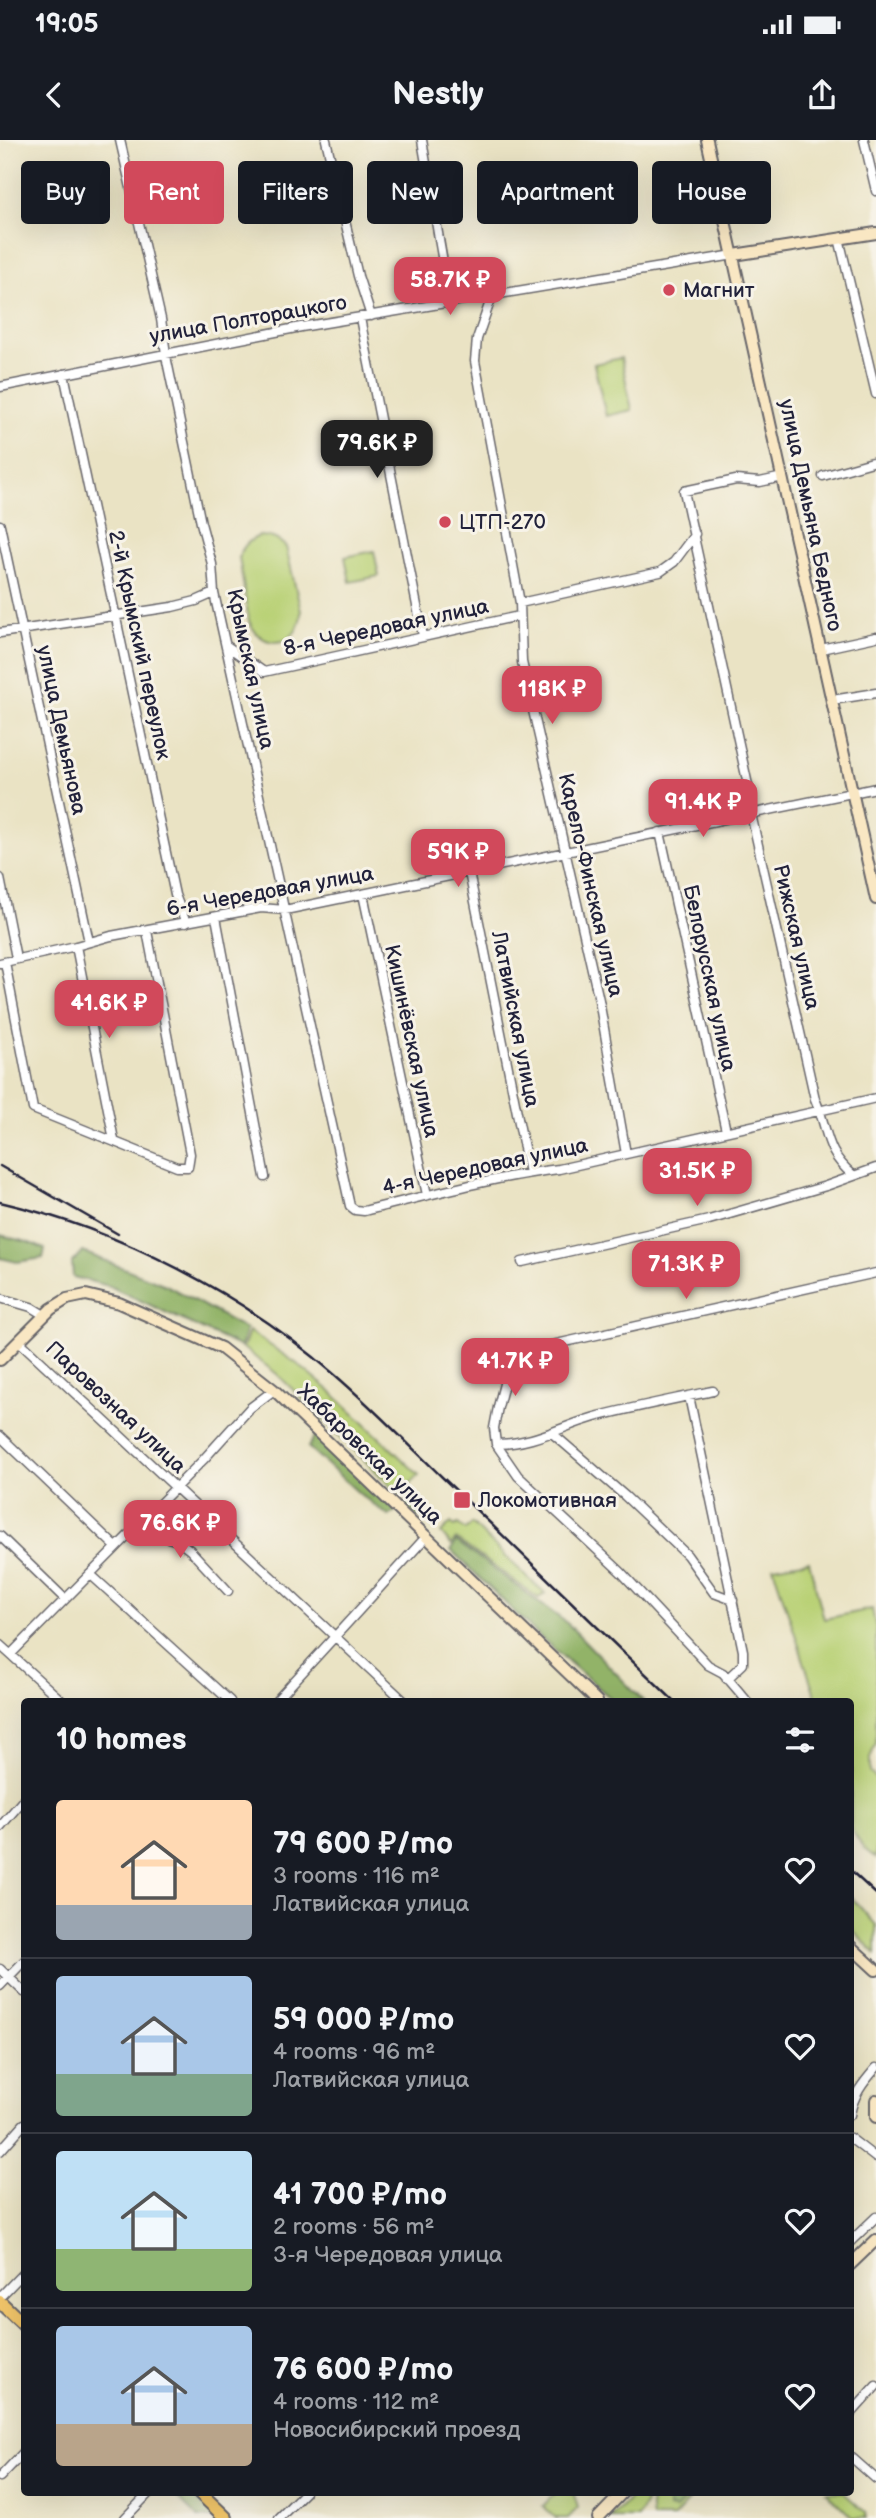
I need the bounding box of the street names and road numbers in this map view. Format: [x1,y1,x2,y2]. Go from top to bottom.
street label: улица Полторацкого [148,290,349,349]
street label: улица Демьяна Бедного [774,397,847,634]
street label: 2-й Крымский переулок [103,528,176,762]
street label: Крымская улица [221,587,280,752]
street label: 8-я Чередовая улица [281,593,491,661]
street label: улица Демьянова [31,643,92,818]
street label: Карело-Финская улица [553,771,629,1000]
street label: 6-я Чередовая улица [165,861,376,922]
street label: Рижская улица [768,862,825,1013]
street label: Белорусская улица [678,883,742,1074]
street label: Латвийская улица [486,928,545,1110]
street label: Кишинёвская улица [379,942,444,1140]
street label: 4-я Чередовая улица [380,1132,591,1201]
street label: Паровозная улица [40,1336,191,1479]
street label: Хабаровская улица [292,1379,448,1530]

